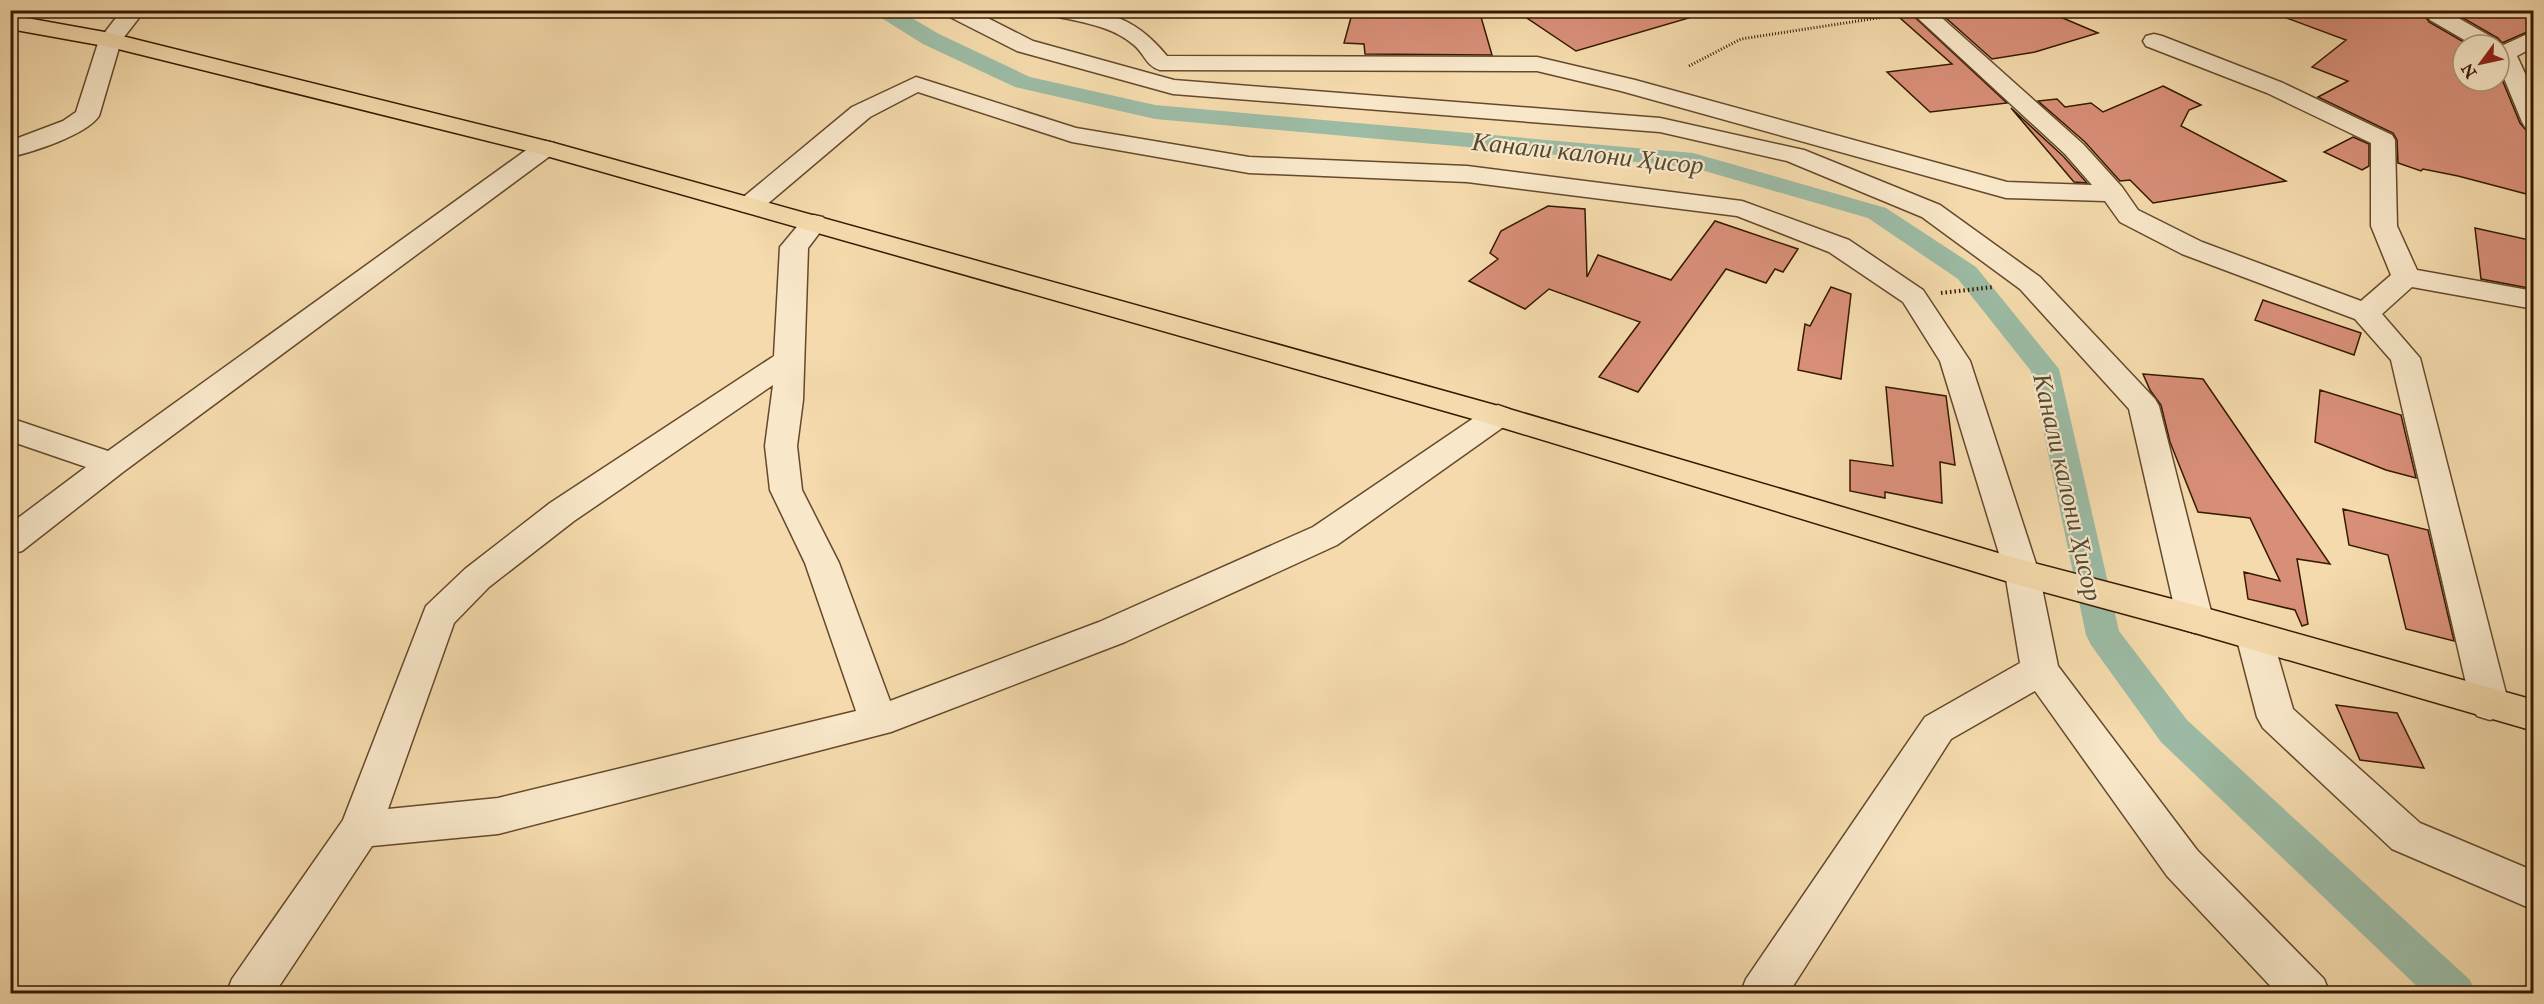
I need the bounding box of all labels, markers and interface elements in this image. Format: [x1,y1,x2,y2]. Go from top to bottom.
north arrow [2451,33,2511,93]
text: N [2457,60,2481,82]
water label: Канали калони Ҳисор [1470,125,1705,181]
water label: Канали калони Ҳисор [2026,369,2110,604]

